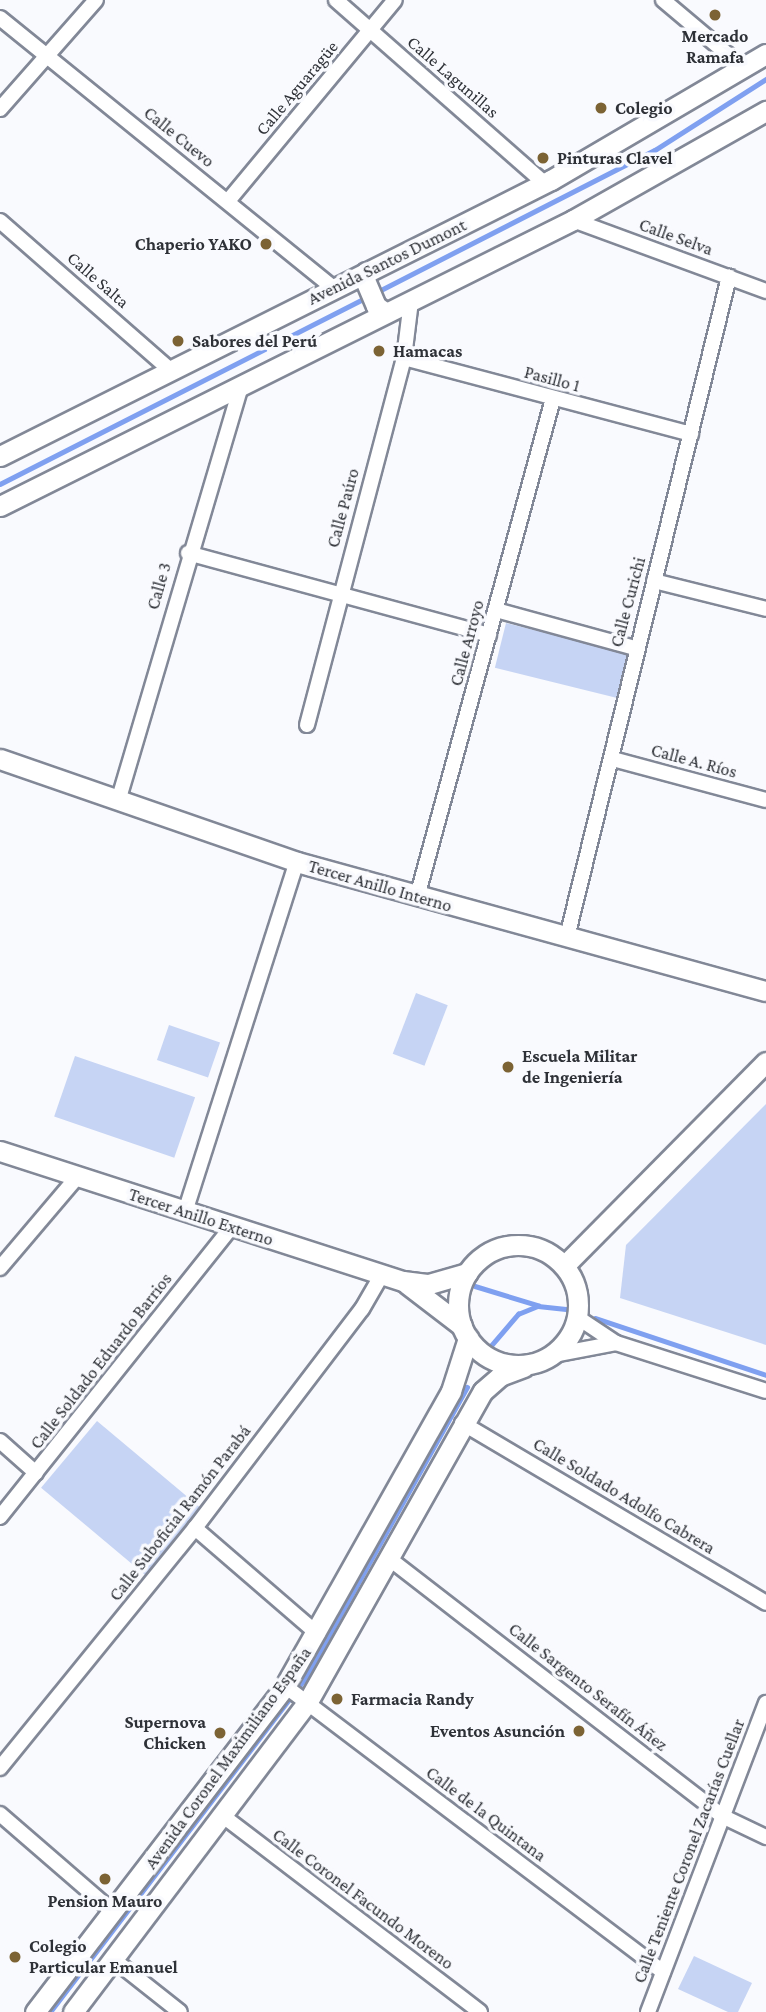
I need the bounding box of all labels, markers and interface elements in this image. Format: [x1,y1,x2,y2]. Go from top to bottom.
marker: Mercado Ramafa [707,7,723,23]
place label: Mercado Ramafa [682,26,748,68]
street label: Calle Lagunillas [403,31,503,123]
street label: Calle Aguaragüe [251,36,343,140]
place label: Colegio [615,97,673,119]
marker: Colegio [593,100,609,116]
street label: Calle Cuevo [139,102,219,172]
place label: Pinturas Clavel [557,147,673,169]
marker: Pinturas Clavel [535,150,551,166]
street label: Avenida Santos Dumont [304,214,470,310]
street label: Calle Selva [636,214,716,260]
place label: Chaperio YAKO [135,233,252,255]
marker: Chaperio YAKO [258,236,274,252]
street label: Calle Salta [63,247,133,313]
place label: Sabores del Perú [192,330,317,352]
marker: Sabores del Perú [170,333,186,349]
place label: Hamacas [393,340,462,362]
marker: Hamacas [371,343,387,359]
street label: Pasillo 1 [522,361,582,397]
street label: Calle Paúro [322,466,364,550]
street label: Calle Curichi [606,555,650,649]
street label: Calle 3 [142,560,176,612]
street label: Calle Arroyo [445,598,489,688]
street label: Calle A. Ríos [649,739,739,783]
street label: Tercer Anillo Interno [306,855,454,917]
place label: Escuela Militar de Ingeniería [522,1046,637,1088]
marker: Escuela Militar de Ingeniería [500,1059,516,1075]
street label: Tercer Anillo Externo [126,1183,276,1251]
street label: Calle Soldado Eduardo Barrios [25,1269,177,1453]
street label: Calle Suboficial Ramón Parabá [104,1421,256,1605]
street label: Calle Soldado Adolfo Cabrera [529,1433,719,1559]
street label: Calle Sargento Serafín Áñez [504,1618,672,1756]
street label: Avenida Coronel Maximiliano España [140,1643,316,1873]
place label: Farmacia Randy [351,1688,474,1710]
marker: Farmacia Randy [329,1691,345,1707]
place label: Supernova Chicken [124,1712,206,1754]
street label: Calle Teniente Coronel Zacarías Cuellar [629,1716,749,1986]
place label: Eventos Asunción [430,1720,565,1742]
marker: Eventos Asunción [571,1723,587,1739]
marker: Supernova Chicken [212,1725,228,1741]
street label: Calle de la Quintana [422,1762,550,1866]
street label: Calle Coronel Facundo Moreno [268,1824,458,1974]
marker: Pension Mauro [97,1871,113,1887]
place label: Pension Mauro [48,1890,162,1912]
place label: Colegio Particular Emanuel [29,1936,178,1979]
marker: Colegio Particular Emanuel [7,1949,23,1965]

